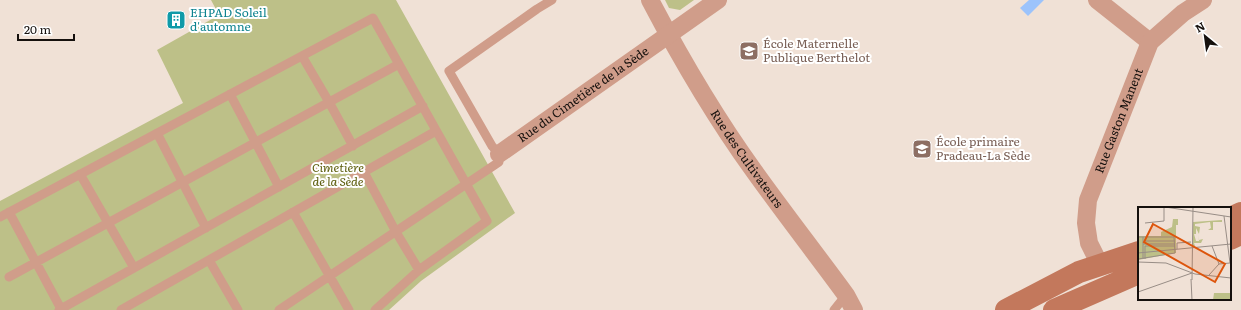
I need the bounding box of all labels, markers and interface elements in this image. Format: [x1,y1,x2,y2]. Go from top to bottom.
place label: EHPAD Soleil d'automne [190,3,267,35]
building icon: EHPAD Soleil d'automne [165,9,187,31]
scale bar [18,16,74,42]
north arrow [1185,16,1225,56]
text: N [1192,17,1208,36]
text: 20 m [24,20,51,38]
place label: École Maternelle Publique Berthelot [763,34,870,66]
school or university icon: École Maternelle Publique Berthelot [738,40,760,62]
street label: Rue du Cimetière de la Sède [513,42,652,146]
street label: Rue Gaston Manent [1089,65,1147,176]
street label: Rue des Cultivateurs [707,105,788,212]
place label: École primaire Pradeau-La Sède [936,132,1030,164]
school or university icon: École primaire Pradeau-La Sède [911,138,933,160]
park label: Cimetière de la Sède [312,158,364,190]
inset map [1138,207,1231,300]

